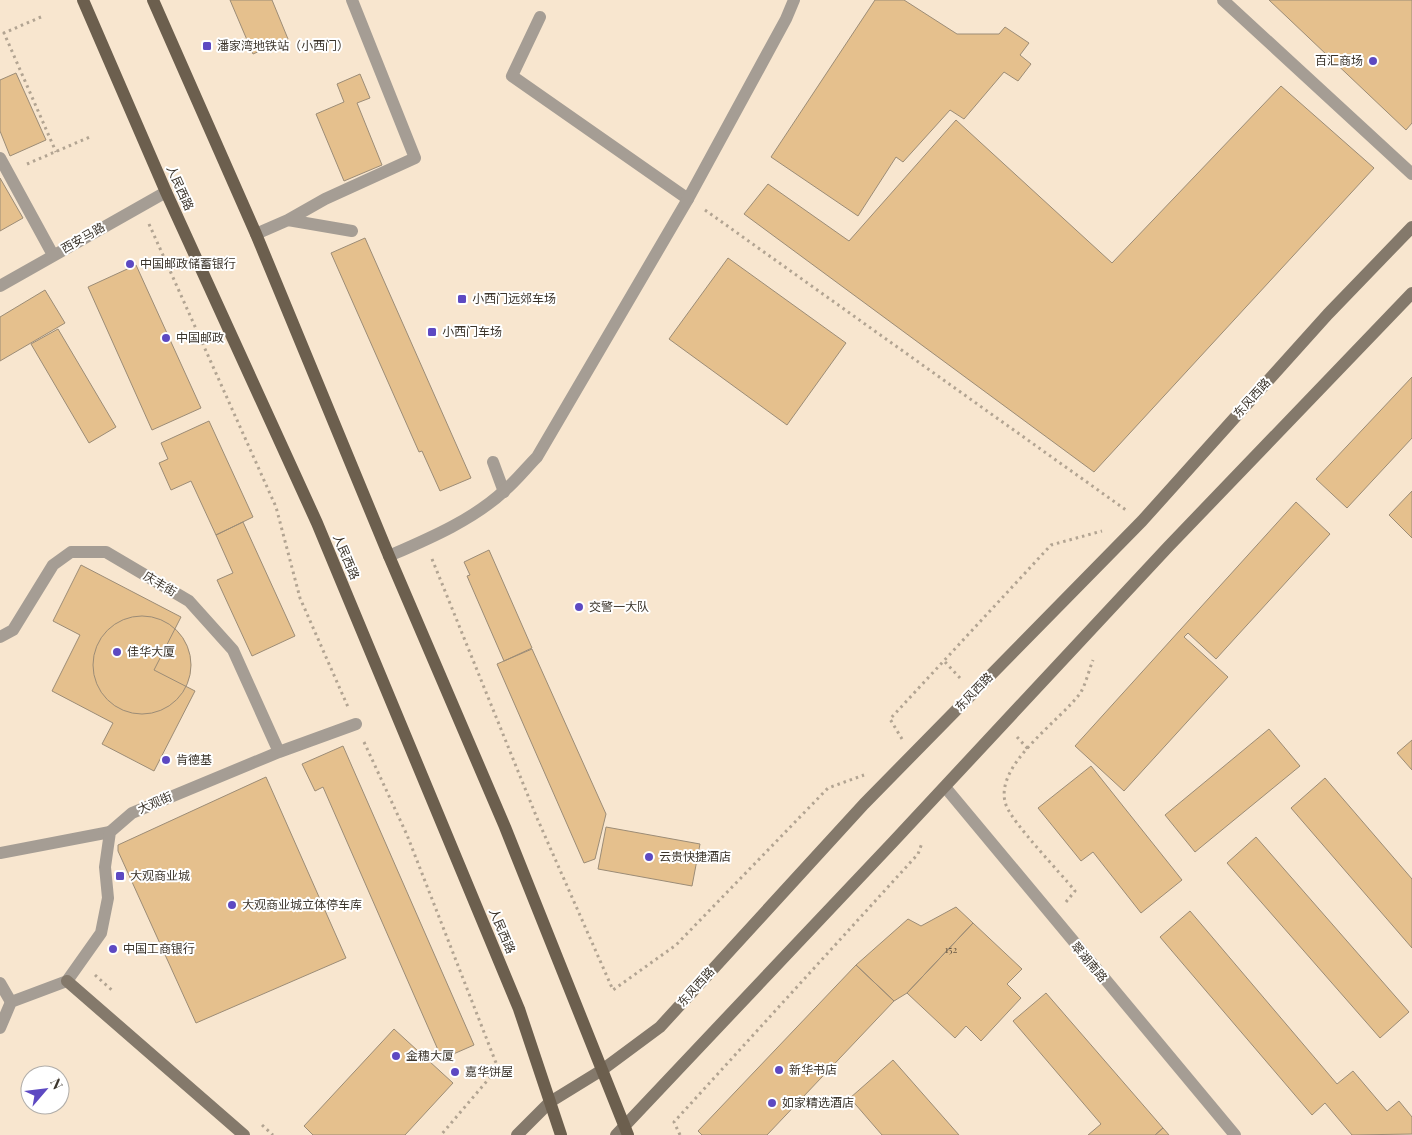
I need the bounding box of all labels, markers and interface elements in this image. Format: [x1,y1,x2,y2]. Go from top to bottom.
place label: 潘家湾地铁站（小西门） [217,37,349,53]
marker: 潘家湾地铁站（小西门） [201,40,213,52]
place label: 百汇商场 [1315,52,1363,68]
marker: 百汇商场 [1367,55,1379,67]
street label: 人民西路 [164,162,198,213]
street label: 西安马路 [58,218,107,256]
place label: 中国邮政储蓄银行 [140,255,236,271]
marker: 中国邮政储蓄银行 [124,258,136,270]
place label: 小西门远郊车场 [472,290,556,306]
marker: 小西门远郊车场 [456,293,468,305]
place label: 小西门车场 [442,323,502,339]
marker: 小西门车场 [426,326,438,338]
place label: 中国邮政 [176,329,224,345]
marker: 中国邮政 [160,332,172,344]
street label: 东风西路 [1229,374,1273,421]
street label: 人民西路 [330,531,364,582]
street label: 庆丰街 [141,567,180,599]
place label: 交警一大队 [589,598,649,614]
marker: 交警一大队 [573,601,585,613]
place label: 佳华大厦 [127,643,175,659]
marker: 佳华大厦 [111,646,123,658]
street label: 东风西路 [951,668,996,714]
place label: 肯德基 [176,751,212,767]
marker: 肯德基 [160,754,172,766]
street label: 大观街 [135,788,174,816]
place label: 云贵快捷酒店 [659,848,731,864]
marker: 云贵快捷酒店 [643,851,655,863]
place label: 大观商业城 [130,867,190,883]
marker: 大观商业城 [114,870,126,882]
place label: 大观商业城立体停车库 [242,896,362,912]
marker: 大观商业城立体停车库 [226,899,238,911]
street label: 人民西路 [486,905,520,956]
street label: 翠湖南路 [1068,938,1111,985]
place label: 中国工商银行 [123,940,195,956]
house number: 152 [945,942,957,956]
marker: 中国工商银行 [107,943,119,955]
street label: 东风西路 [673,963,717,1010]
place label: 金穗大厦 [406,1047,454,1063]
marker: 金穗大厦 [390,1050,402,1062]
place label: 新华书店 [789,1061,837,1077]
place label: 嘉华饼屋 [465,1063,513,1079]
marker: 新华书店 [773,1064,785,1076]
north arrow [20,1065,70,1115]
marker: 嘉华饼屋 [449,1066,461,1078]
text: N [46,1075,68,1093]
place label: 如家精选酒店 [782,1094,854,1110]
marker: 如家精选酒店 [766,1097,778,1109]

